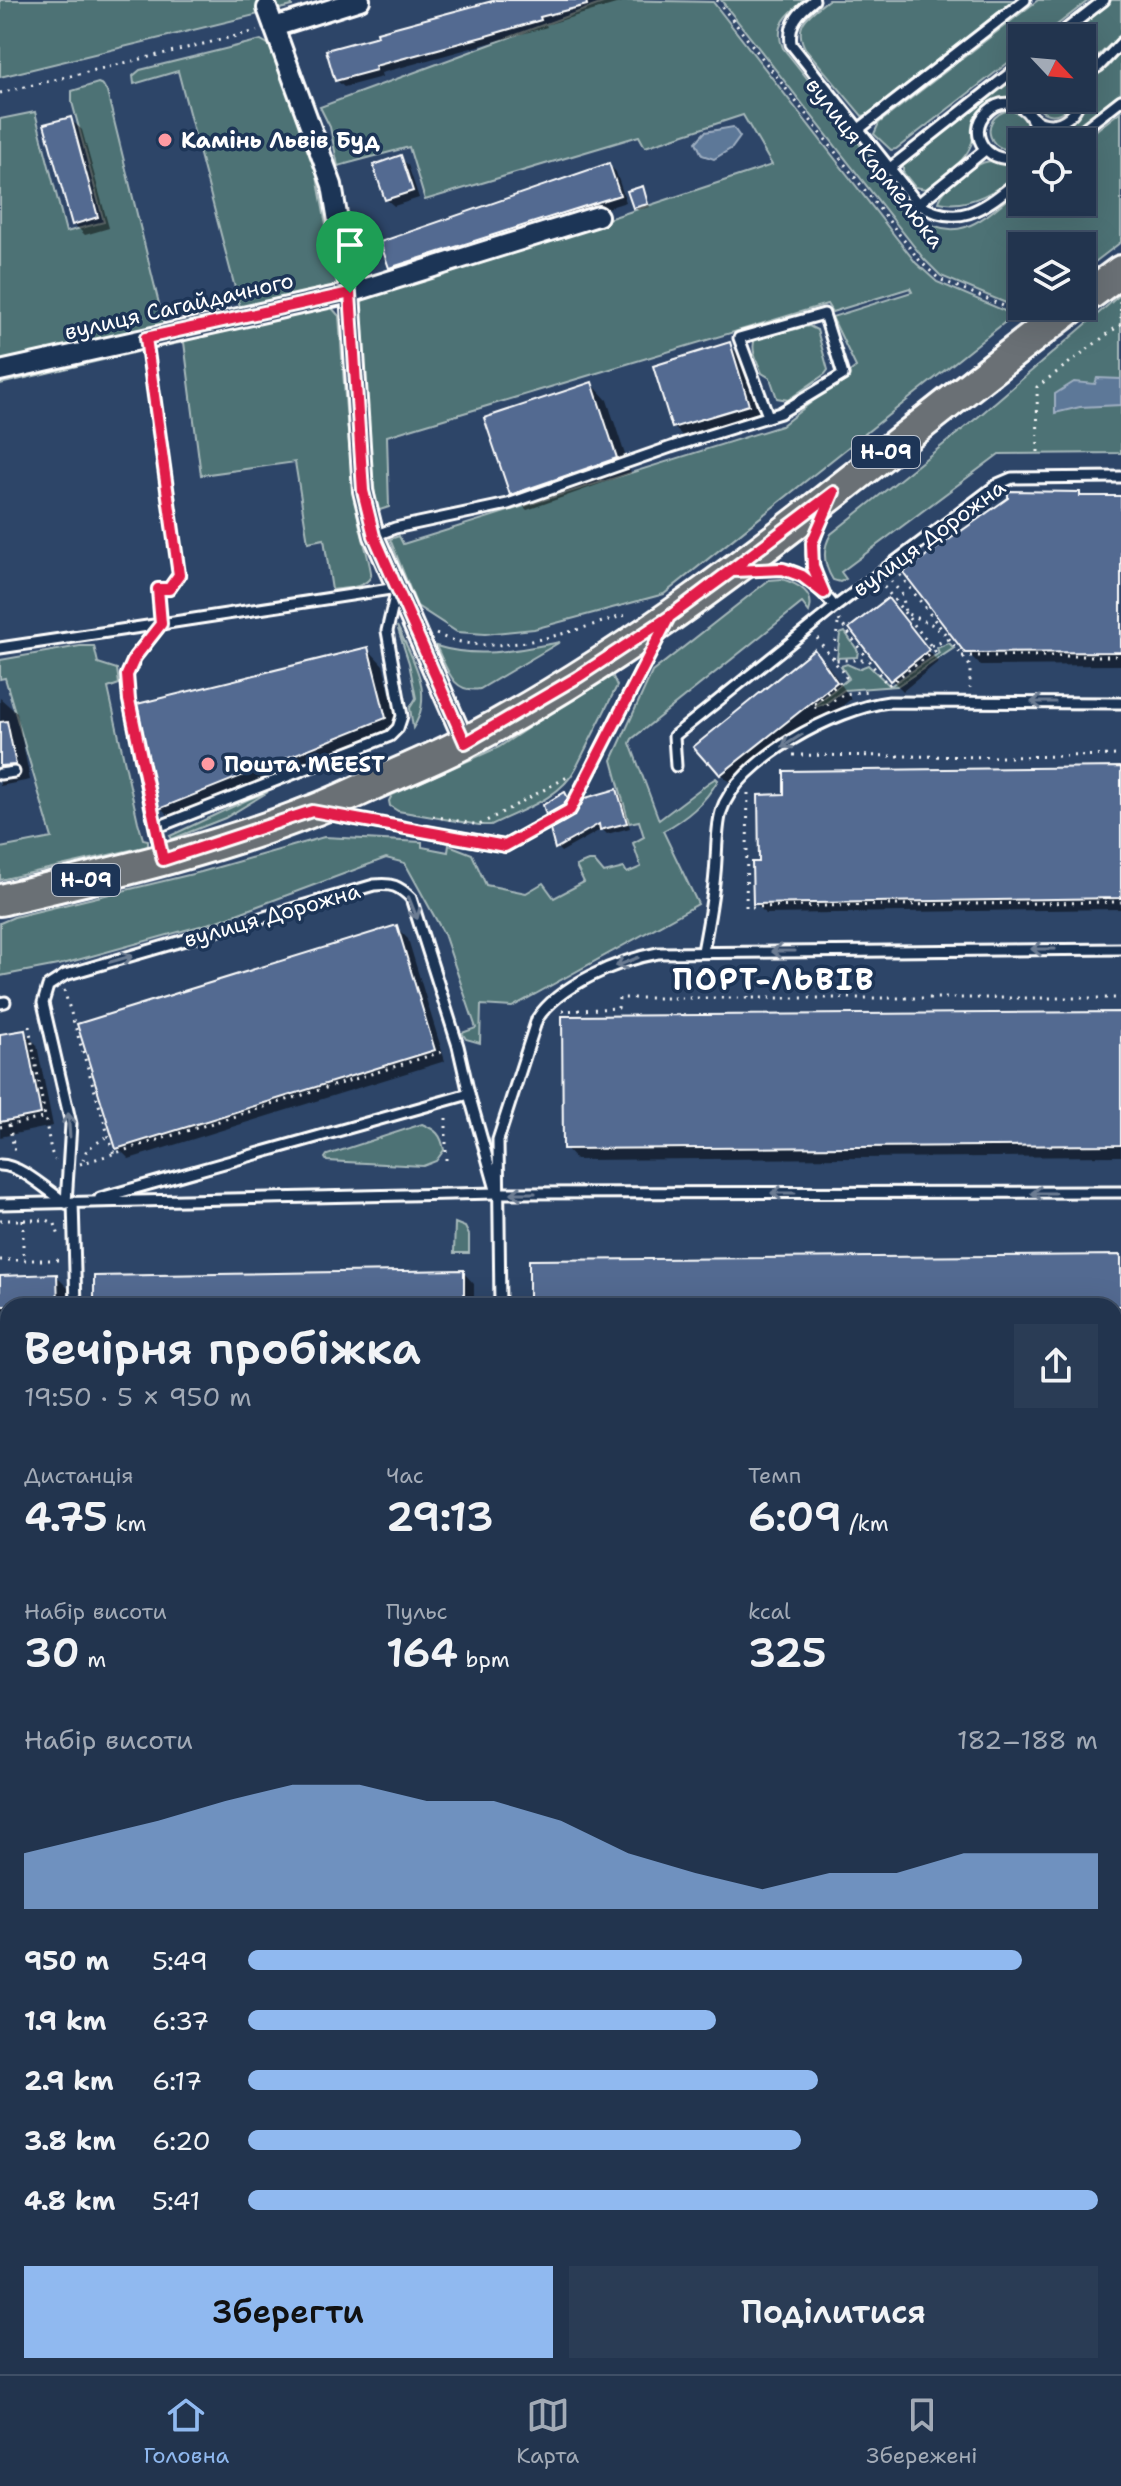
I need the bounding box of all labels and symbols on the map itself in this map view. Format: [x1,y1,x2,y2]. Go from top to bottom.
north arrow [1008,24,1096,112]
street label: вулиця Кармелюка [799,72,951,254]
place label: Камінь Львів Буд [181,126,380,155]
marker: Камінь Львів Буд [156,131,174,149]
pin [316,211,384,293]
street label: вулиця Сагайдачного [62,266,296,346]
road number: Н-09 [852,436,920,468]
street label: вулиця Дорожна [847,473,1011,603]
one-way arrow [1030,694,1057,710]
one-way arrow [781,733,803,750]
place label: Пошта MEEST [224,750,385,779]
marker: Пошта MEEST [199,755,217,773]
road number: Н-09 [52,864,120,896]
street label: вулиця Дорожна [180,876,364,954]
one-way arrow [407,895,421,919]
one-way arrow [1030,942,1057,957]
one-way arrow [770,943,797,959]
one-way arrow [107,951,133,966]
one-way arrow [615,956,640,970]
district label: ПОРТ-ЛЬВІВ [672,959,876,1000]
one-way arrow [61,1112,76,1139]
one-way arrow [510,1185,537,1201]
one-way arrow [770,1185,797,1201]
one-way arrow [1030,1185,1057,1201]

